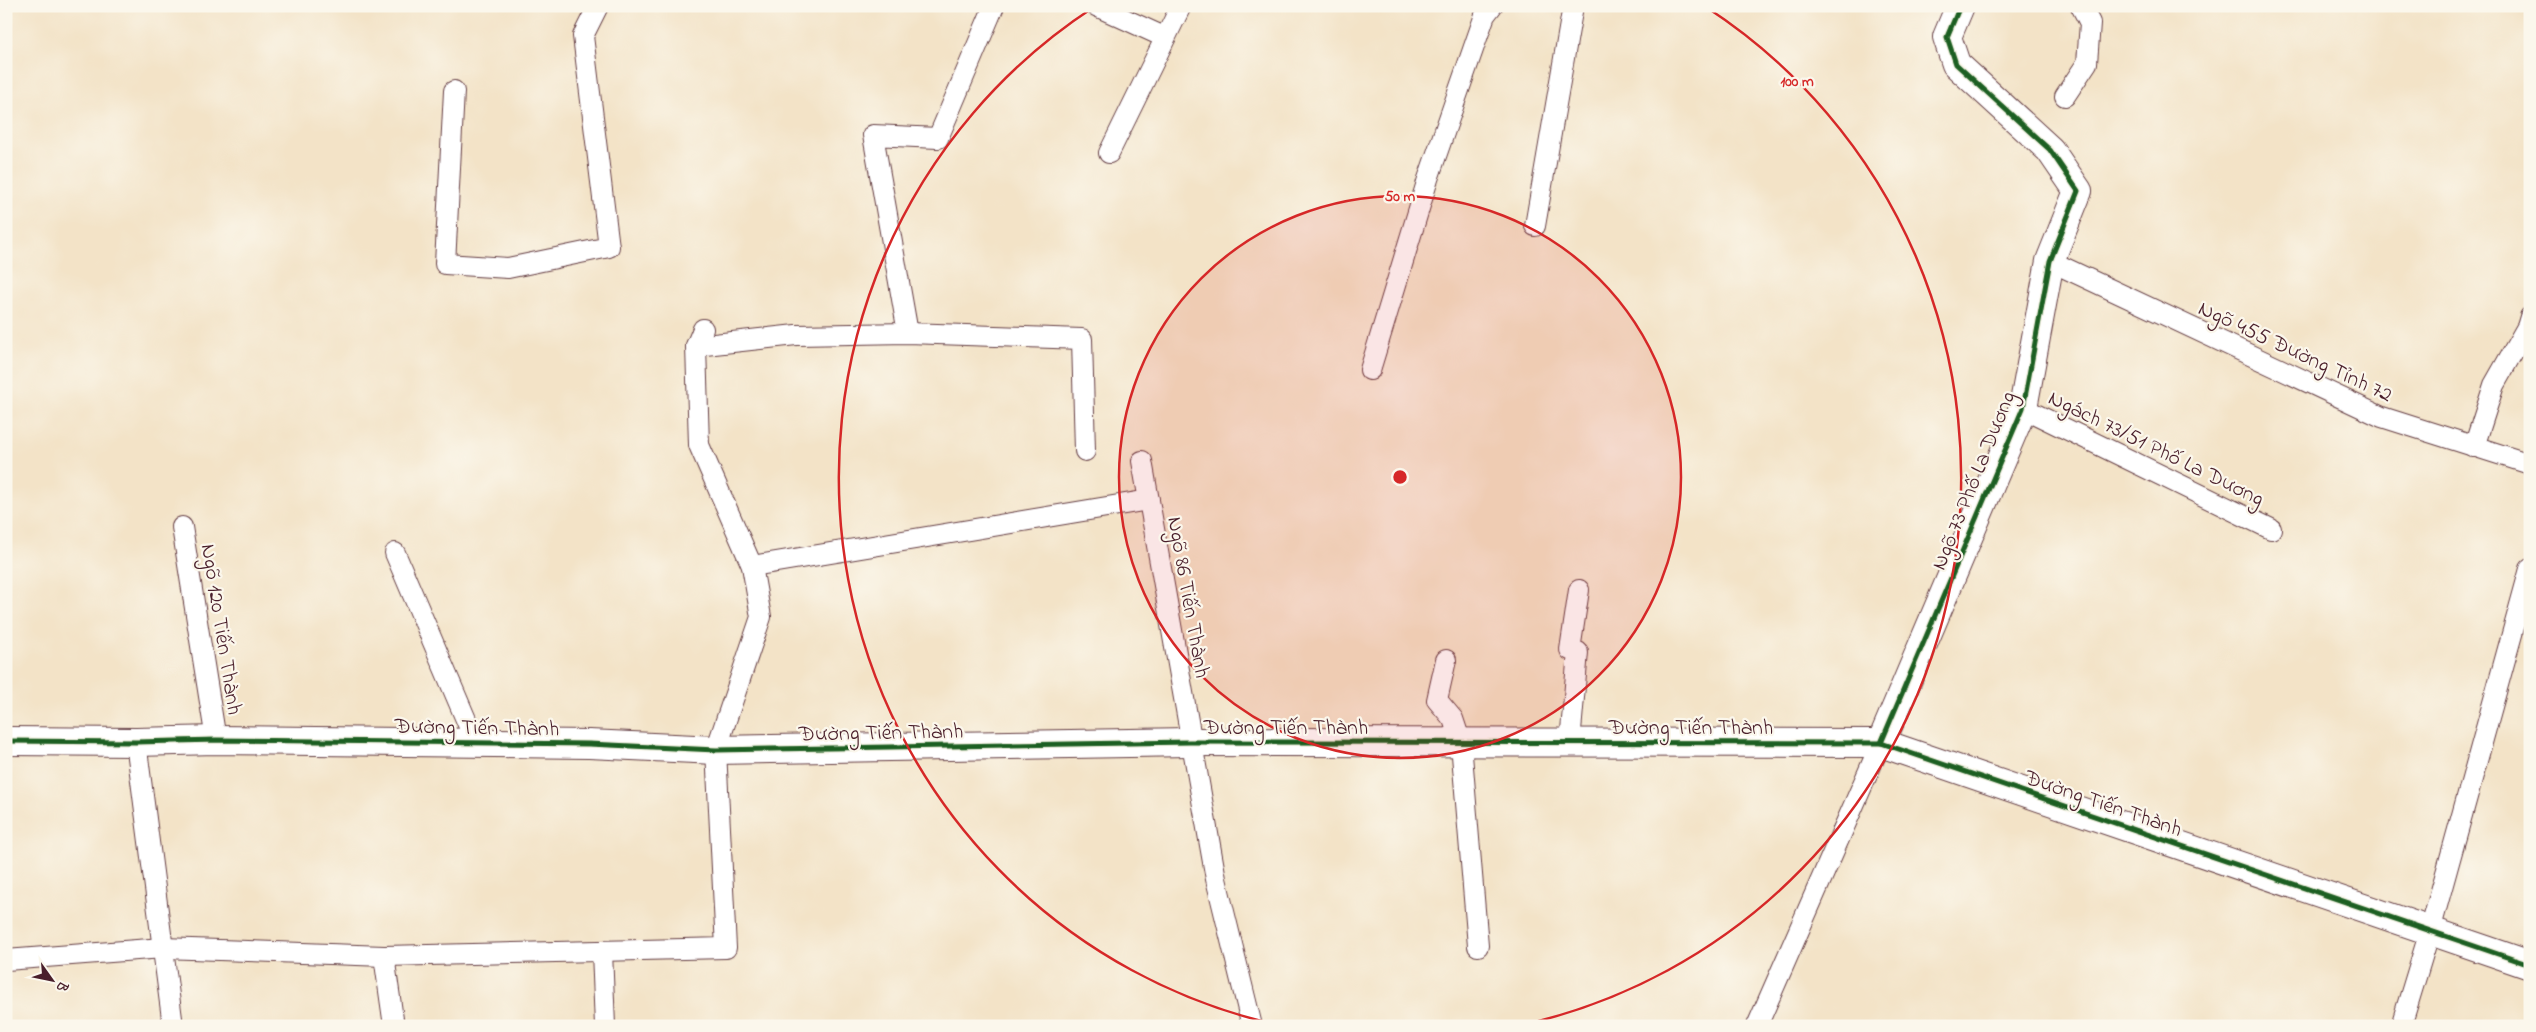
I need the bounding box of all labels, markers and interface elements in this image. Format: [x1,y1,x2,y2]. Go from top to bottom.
text: 100 m [1780,71,1814,93]
text: 50 m [1385,186,1416,208]
street label: Ngõ 455 Đường Tỉnh 72 [2192,294,2397,413]
street label: Ngách 73/51 Phố La Dương [2042,383,2269,517]
street label: Ngõ 73 Phố La Dương [1924,387,2026,576]
centre of rings [1391,468,1409,486]
street label: Ngõ 86 Tiến Thành [1156,514,1217,681]
street label: Ngõ 120 Tiến Thành [190,542,249,718]
street label: Đường Tiến Thành [393,712,560,747]
street label: Đường Tiến Thành [1203,713,1368,746]
street label: Đường Tiến Thành [1608,713,1773,746]
street label: Đường Tiến Thành [797,717,964,752]
street label: Đường Tiến Thành [2019,763,2186,848]
north arrow [28,954,78,1004]
text: B [50,976,74,996]

